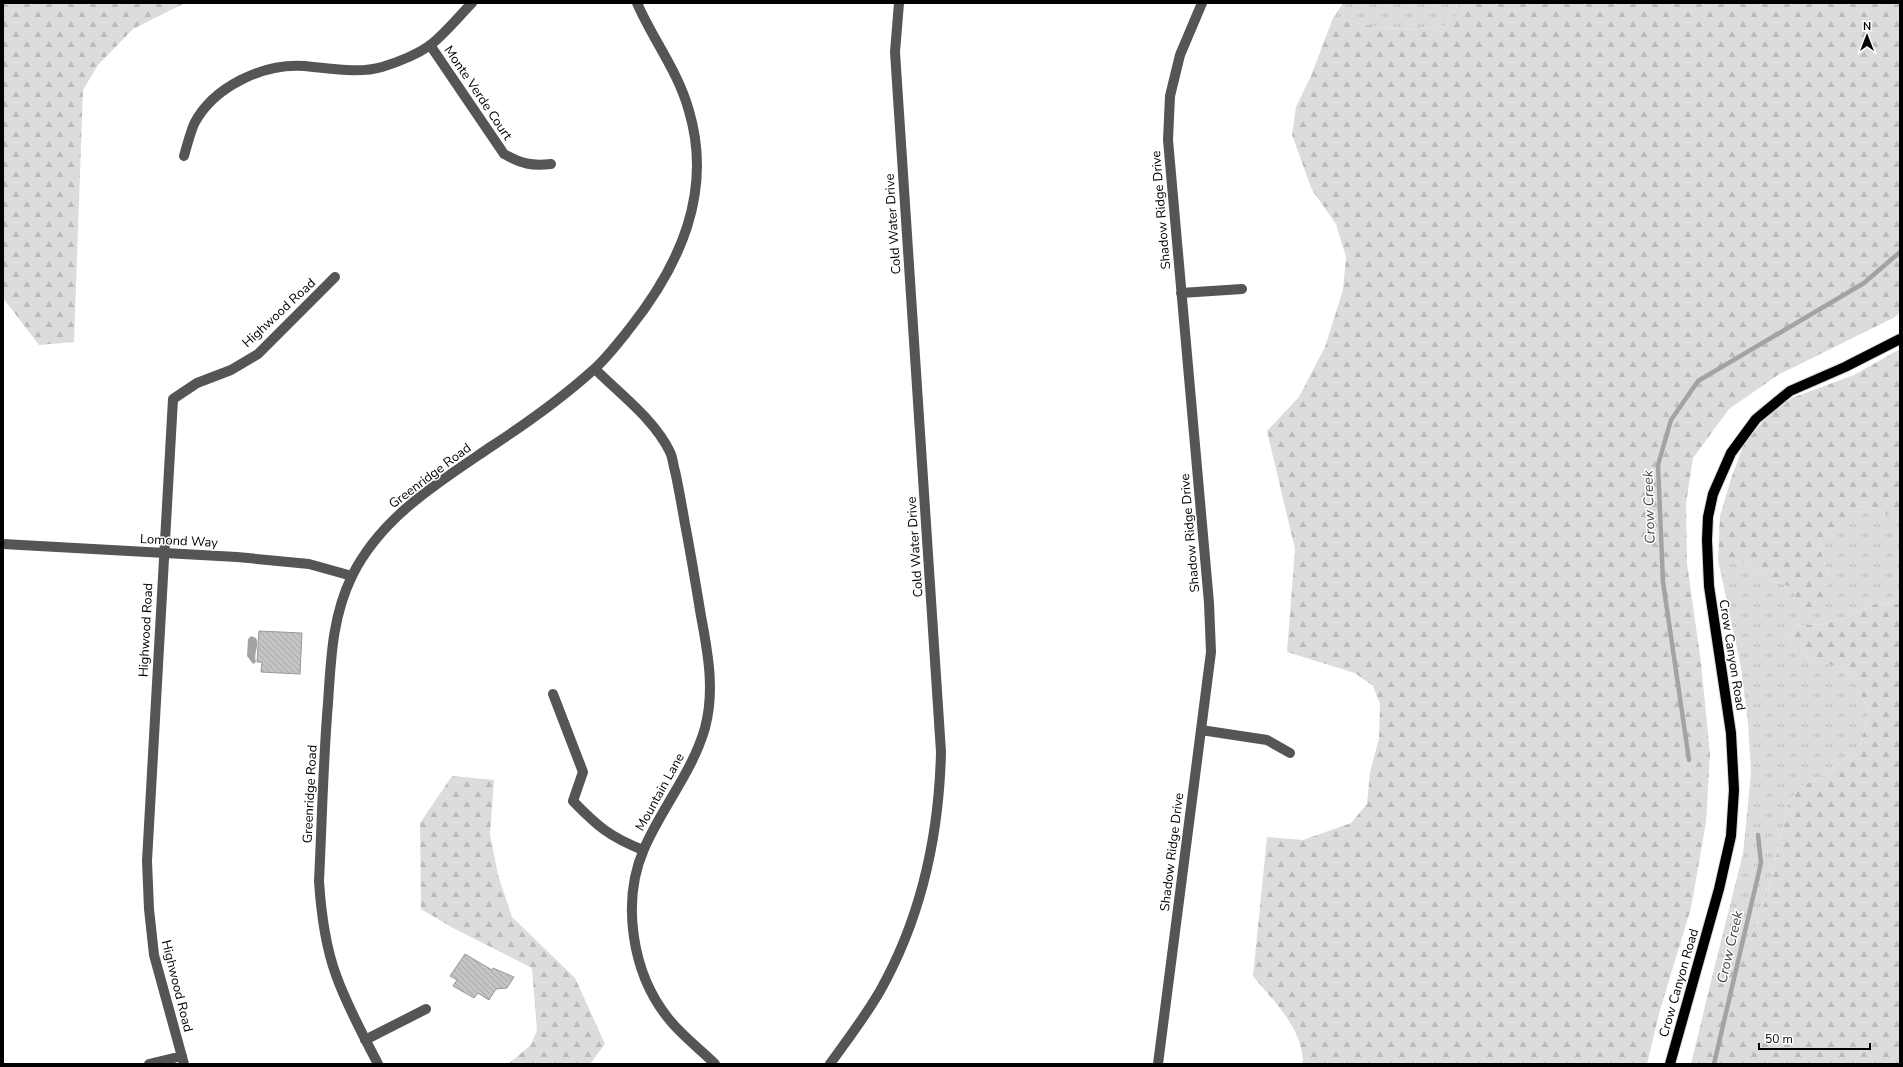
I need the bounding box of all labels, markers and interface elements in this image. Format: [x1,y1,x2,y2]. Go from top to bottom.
north arrow [1847,16,1887,56]
text: N [1863,19,1871,34]
street label: Monte Verde Court [440,42,517,144]
street label: Shadow Ridge Drive [1147,150,1175,270]
street label: Cold Water Drive [880,173,905,275]
street label: Highwood Road [238,274,320,352]
street label: Greenridge Road [385,439,475,513]
water label: Crow Creek [1638,469,1660,544]
street label: Shadow Ridge Drive [1176,473,1204,593]
street label: Cold Water Drive [902,496,927,598]
street label: Lomond Way [140,530,219,552]
street label: Highwood Road [135,582,157,678]
street label: Crow Canyon Road [1714,598,1750,712]
street label: Greenridge Road [298,744,322,844]
street label: Mountain Lane [631,750,689,834]
street label: Shadow Ridge Drive [1156,792,1188,912]
water label: Crow Creek [1712,908,1748,985]
street label: Crow Canyon Road [1655,927,1703,1039]
street label: Highwood Road [157,938,197,1034]
scale bar [1759,1025,1870,1051]
text: 50 m [1765,1031,1793,1047]

